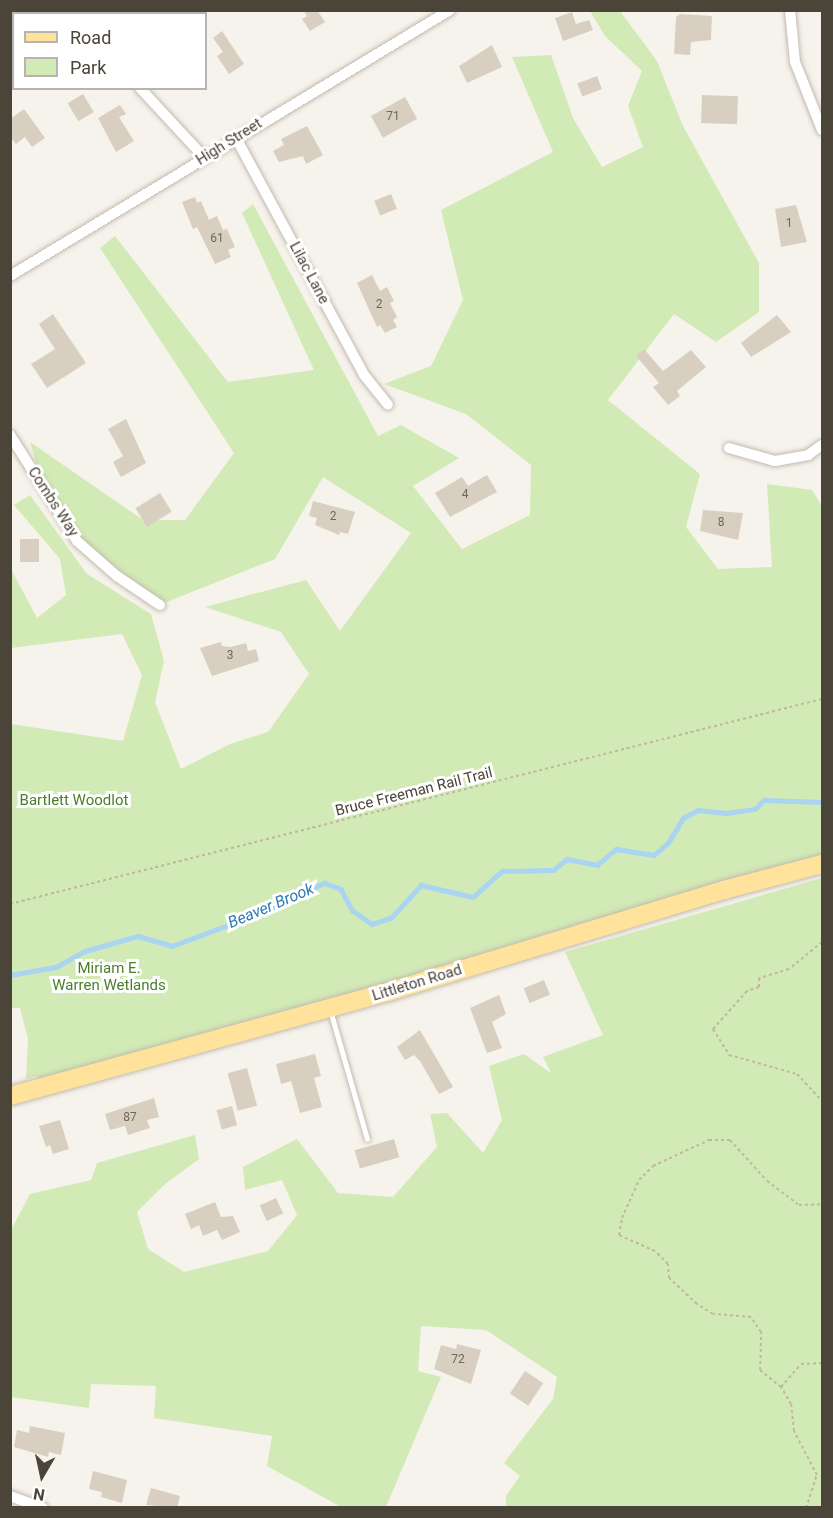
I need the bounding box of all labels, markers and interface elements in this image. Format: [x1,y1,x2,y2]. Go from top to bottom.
legend [12,12,207,90]
text: Road [70,27,111,48]
text: Park [70,57,106,78]
house number: 71 [386,110,400,124]
street label: High Street [193,115,265,169]
house number: 1 [786,217,792,231]
house number: 61 [210,232,224,246]
street label: Lilac Lane [285,239,333,307]
house number: 2 [376,298,382,312]
street label: Combs Way [24,464,82,540]
house number: 4 [462,488,468,502]
house number: 2 [330,510,336,524]
house number: 8 [718,516,724,530]
house number: 3 [227,649,233,663]
street label: Bruce Freeman Rail Trail [333,764,495,820]
park label: Bartlett Woodlot [20,792,128,810]
water label: Beaver Brook [225,879,317,933]
park label: Miriam E. Warren Wetlands [52,959,166,994]
street label: Littleton Road [370,961,464,1005]
house number: 87 [123,1111,137,1125]
house number: 72 [451,1353,465,1367]
north arrow [12,1446,72,1506]
text: N [32,1484,46,1505]

